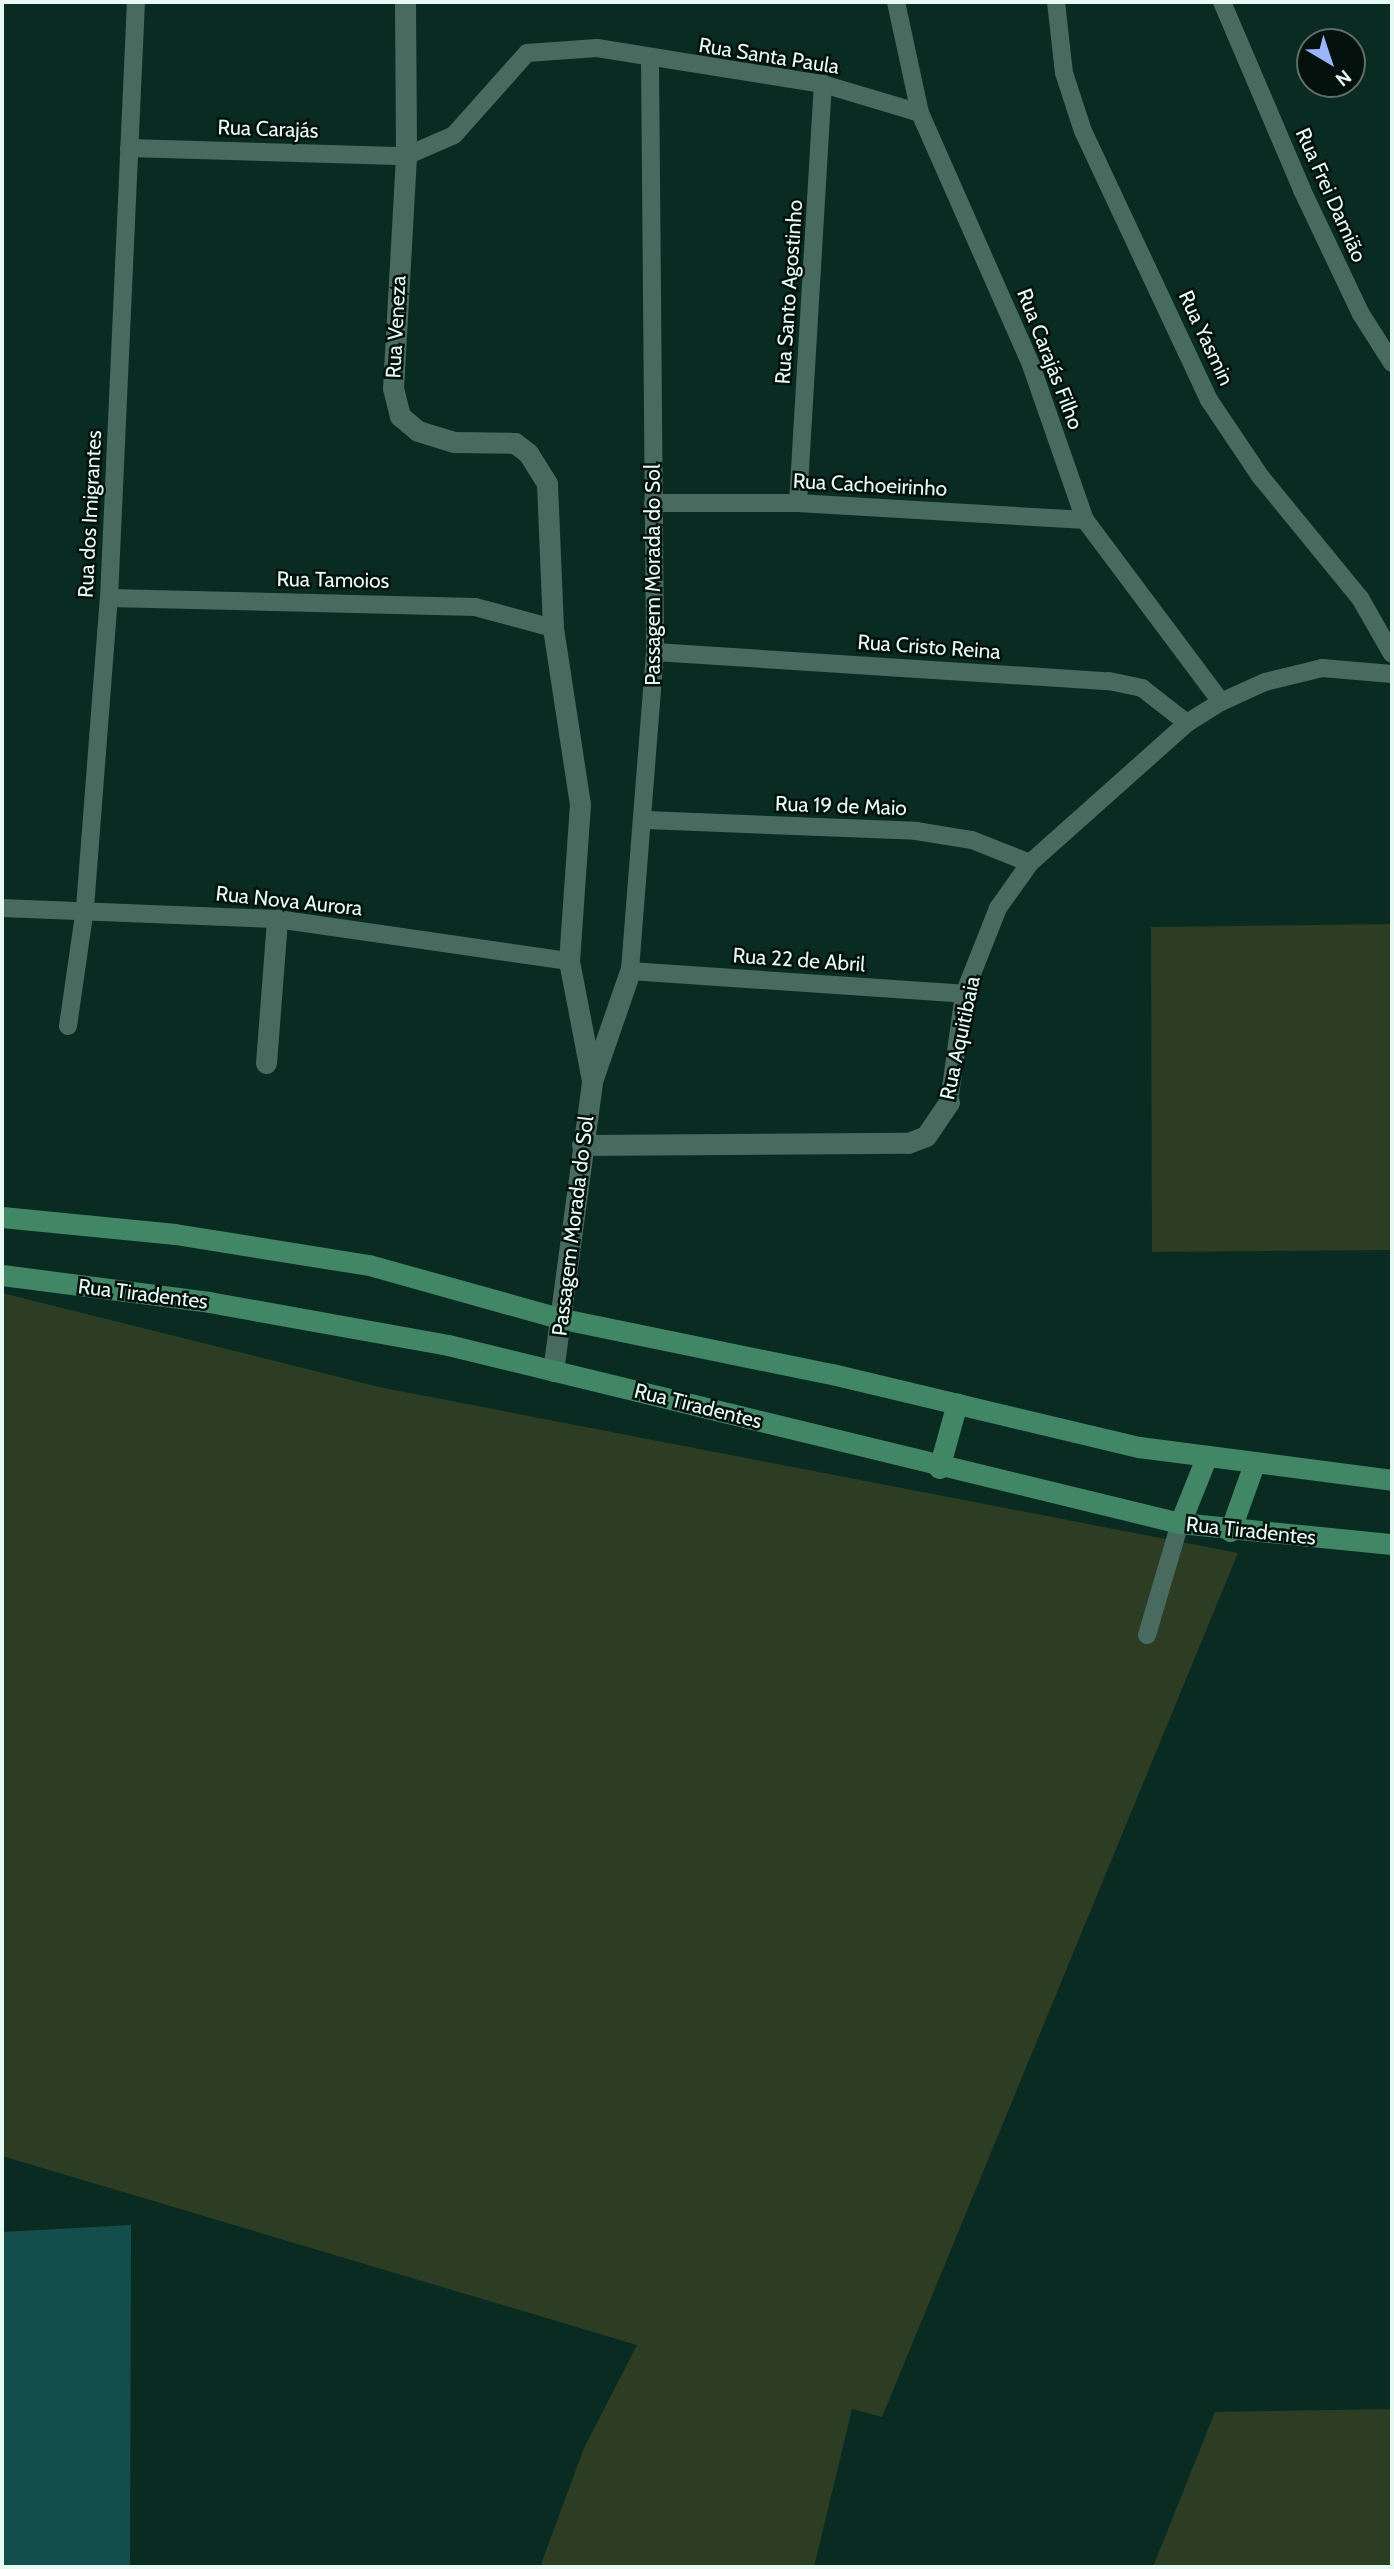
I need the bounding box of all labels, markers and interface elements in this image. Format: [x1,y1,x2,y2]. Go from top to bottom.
north arrow [1296,28,1366,98]
street label: Rua Santa Paula [697,32,841,80]
text: N [1331,65,1356,91]
street label: Rua Carajás [217,115,319,143]
street label: Rua Frei Damião [1290,124,1372,266]
street label: Rua Santo Agostinho [770,199,808,385]
street label: Rua Veneza [381,275,411,379]
street label: Rua Carajás Filho [1012,285,1088,433]
street label: Rua Yasmin [1173,286,1239,390]
street label: Rua dos Imigrantes [73,429,107,599]
street label: Passagem Morada do Sol [640,464,666,686]
street label: Rua Cachoeirinho [792,468,948,502]
street label: Rua Tamoios [276,566,390,594]
street label: Rua Cristo Reina [857,629,1001,665]
street label: Rua 19 de Maio [775,791,907,821]
street label: Rua Nova Aurora [214,881,364,921]
street label: Rua 22 de Abril [732,943,866,977]
street label: Rua Aquitibaia [935,974,985,1102]
street label: Passagem Morada do Sol [547,1114,599,1338]
street label: Rua Tiradentes [77,1274,209,1314]
street label: Rua Tiradentes [632,1378,764,1434]
street label: Rua Tiradentes [1185,1512,1317,1550]

